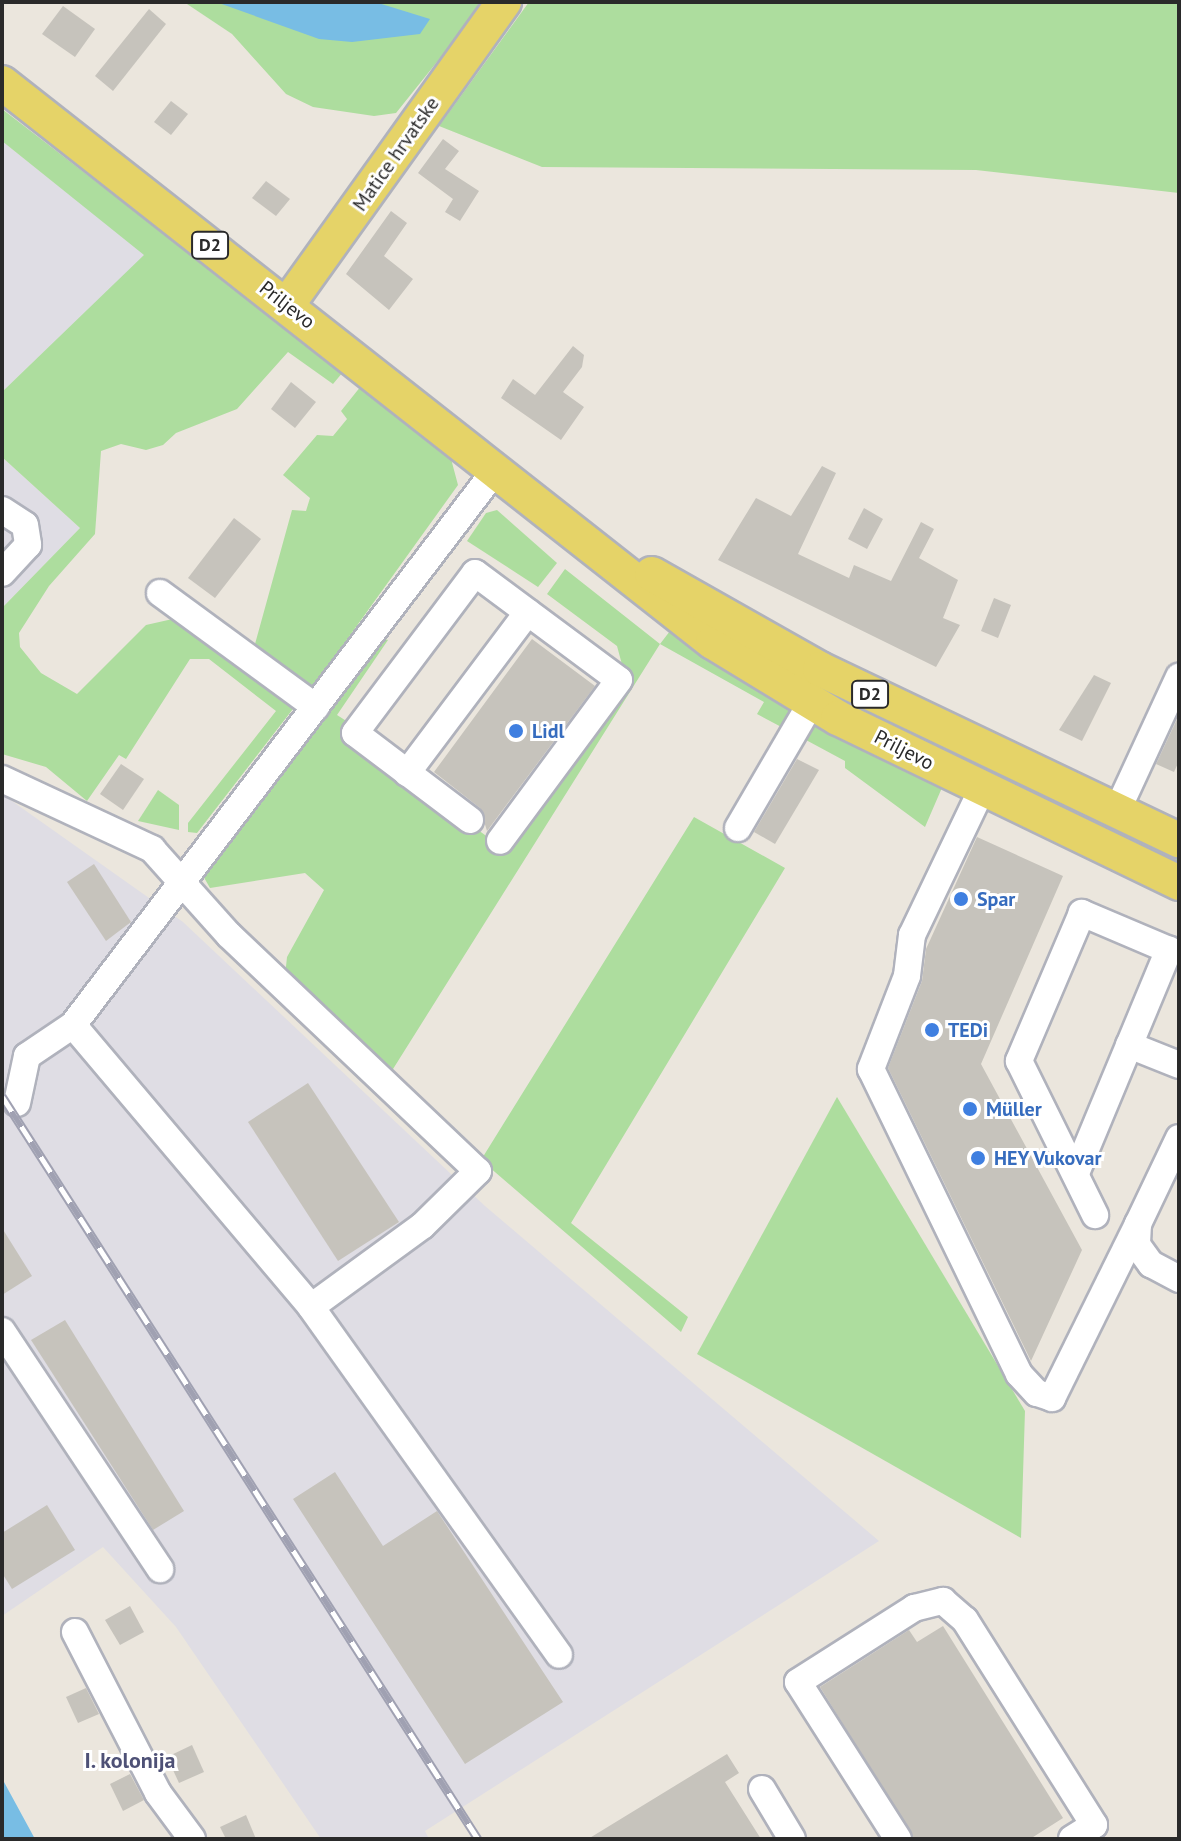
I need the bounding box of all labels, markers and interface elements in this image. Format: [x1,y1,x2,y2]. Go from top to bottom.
street label: Matice hrvatske [348,92,444,216]
road number: D2 [190,231,230,259]
street label: Priljevo [255,276,319,334]
road number: D2 [850,680,890,708]
place label: Lidl [532,719,564,743]
marker: Lidl [507,722,525,740]
street label: Priljevo [870,725,938,775]
place label: Spar [977,887,1015,911]
marker: Spar [952,890,970,908]
place label: TEDi [948,1018,988,1042]
marker: TEDi [923,1021,941,1039]
place label: Müller [986,1097,1042,1121]
marker: Müller [961,1100,979,1118]
place label: HEY Vukovar [994,1146,1103,1170]
marker: HEY Vukovar [969,1149,987,1167]
district label: I. kolonija [84,1748,176,1774]

